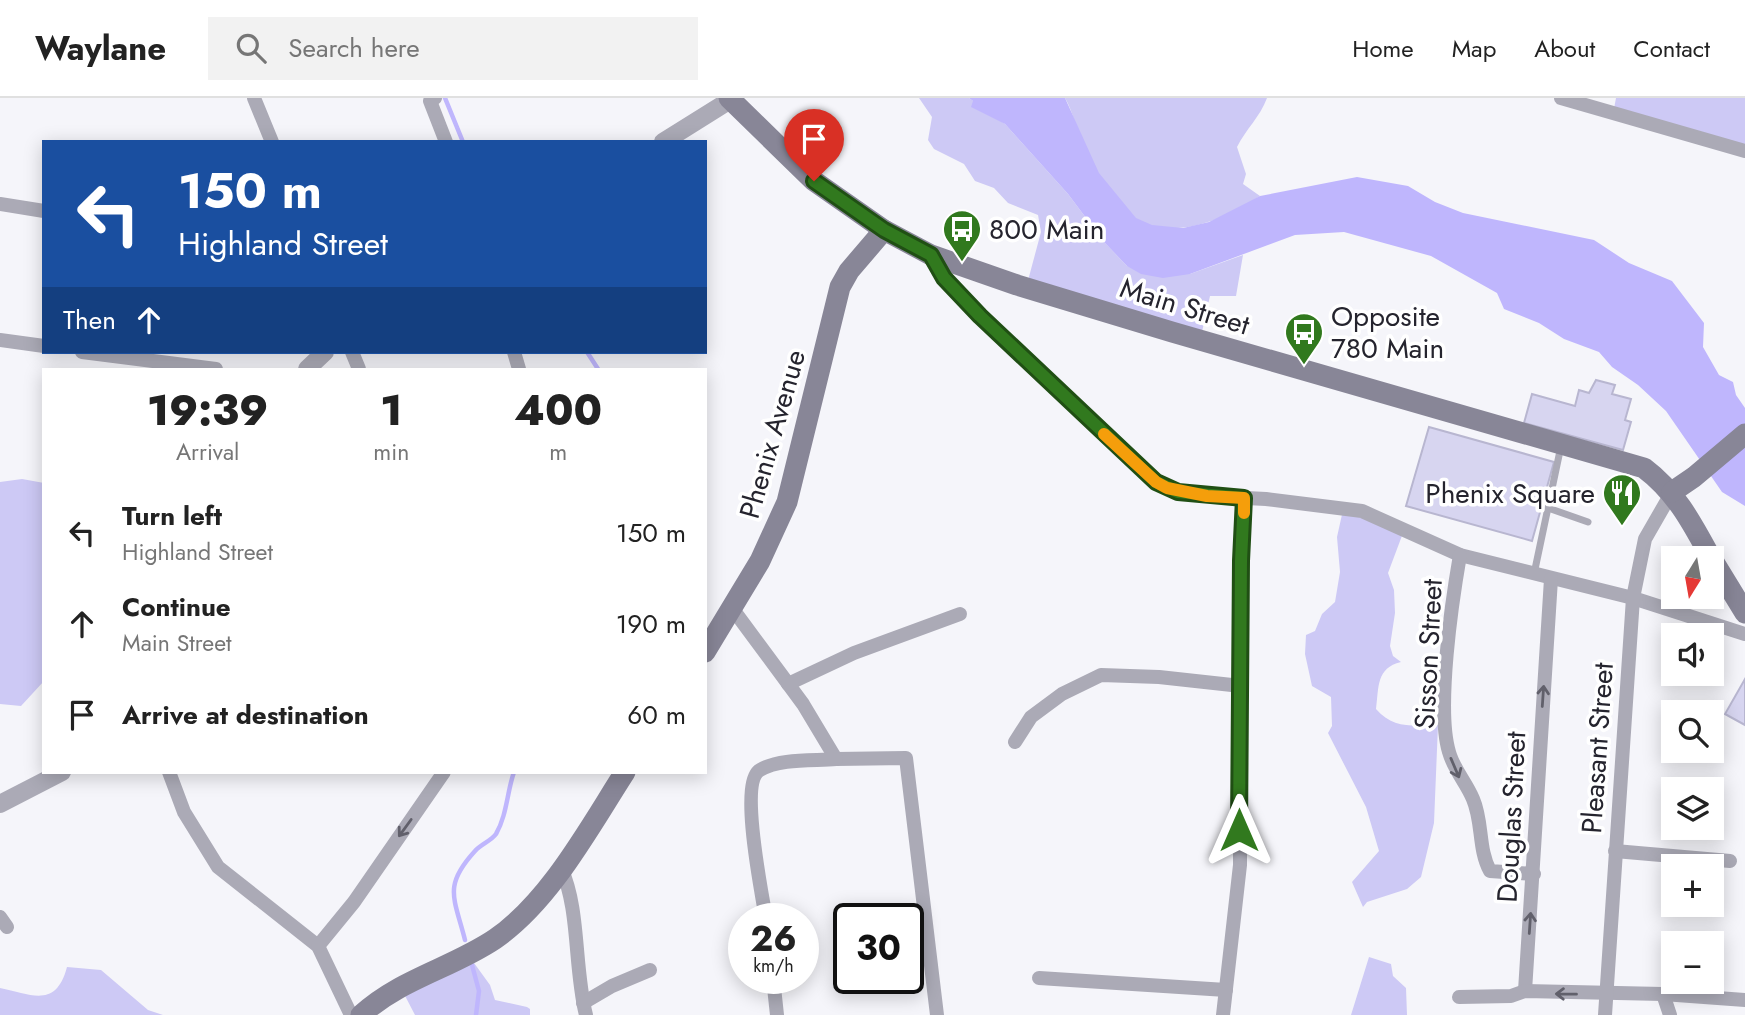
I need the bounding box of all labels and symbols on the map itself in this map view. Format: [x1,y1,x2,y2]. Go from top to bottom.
pin [784,109,844,181]
bus stop icon: 800 Main [941,208,983,263]
place label: 800 Main [989,209,1104,250]
street label: Main Street [1115,267,1255,346]
place label: Opposite 780 Main [1331,296,1444,369]
bus stop icon: Opposite 780 Main [1283,311,1325,366]
street label: Phenix Avenue [729,345,816,523]
restaurant icon: Phenix Square [1601,472,1643,527]
place label: Phenix Square [1425,473,1595,514]
north arrow [1661,546,1724,609]
street label: Sisson Street [1404,578,1453,730]
street label: Pleasant Street [1571,661,1624,835]
one-way arrow [1537,685,1550,708]
street label: Douglas Street [1487,730,1536,904]
one-way arrow [1449,757,1462,778]
position arrow [1202,793,1276,867]
one-way arrow [398,818,413,837]
speed limit sign: 30 [833,903,924,994]
one-way arrow [1524,913,1537,935]
one-way arrow [1554,987,1577,1001]

